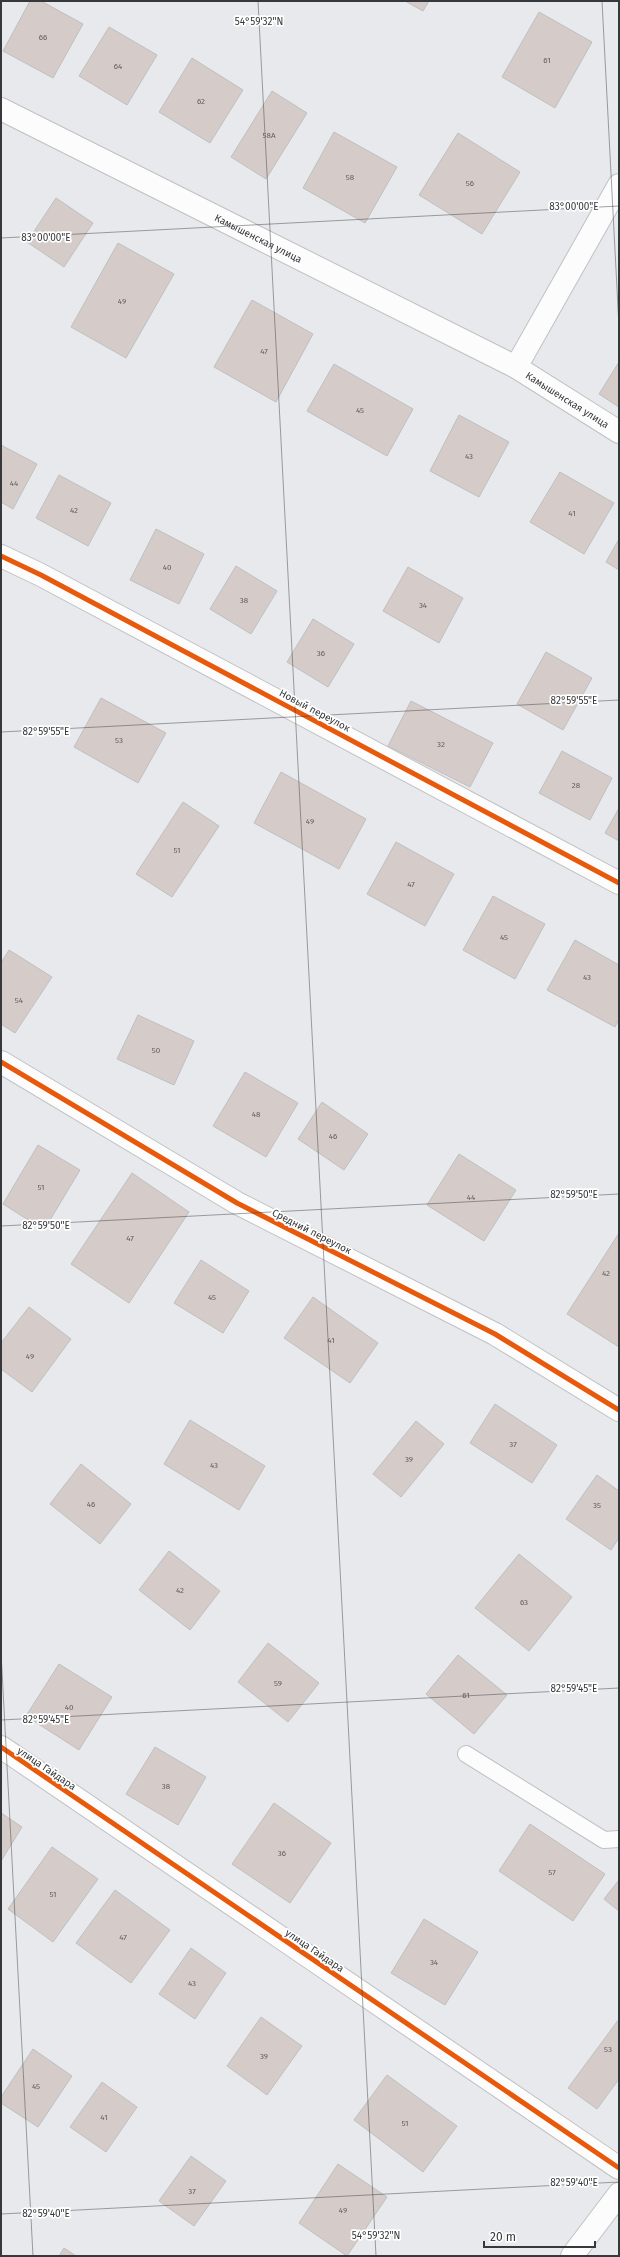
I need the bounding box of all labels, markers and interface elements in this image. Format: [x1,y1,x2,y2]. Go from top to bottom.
text: 54°59'32"N [235,16,283,28]
house number: 66 [39,33,47,42]
house number: 61 [543,56,551,65]
house number: 64 [114,62,123,71]
house number: 62 [197,97,205,106]
house number: 58А [263,131,276,140]
house number: 58 [346,173,355,182]
house number: 56 [466,179,474,188]
text: 83°00'00"E [549,201,599,213]
street label: Камышенская улица [212,212,304,266]
text: 83°00'00"E [21,232,71,244]
house number: 49 [118,297,126,306]
house number: 47 [260,347,268,356]
street label: Камышенская улица [523,370,611,431]
house number: 45 [356,406,364,415]
house number: 43 [465,452,473,461]
house number: 44 [10,479,19,488]
house number: 42 [70,506,78,515]
house number: 41 [568,509,576,518]
house number: 40 [163,563,172,572]
house number: 38 [240,596,249,605]
house number: 34 [419,601,428,610]
house number: 36 [317,649,325,658]
street label: Новый переулок [277,687,353,735]
text: 82°59'55"E [551,695,597,707]
text: 82°59'55"E [23,726,69,738]
house number: 53 [115,736,123,745]
house number: 32 [437,740,445,749]
house number: 28 [572,781,581,790]
house number: 49 [306,817,314,826]
house number: 51 [173,846,181,855]
house number: 47 [407,880,415,889]
house number: 45 [500,933,508,942]
house number: 43 [583,973,591,982]
house number: 54 [15,996,24,1005]
house number: 50 [152,1046,161,1055]
house number: 48 [252,1110,261,1119]
house number: 46 [329,1132,337,1141]
house number: 51 [37,1183,45,1192]
text: 82°59'50"E [550,1189,598,1201]
house number: 44 [467,1193,476,1202]
street label: Средний переулок [270,1207,354,1257]
text: 82°59'50"E [22,1220,70,1232]
house number: 47 [126,1234,134,1243]
house number: 42 [602,1269,610,1278]
house number: 45 [208,1293,216,1302]
house number: 41 [327,1336,335,1345]
house number: 49 [26,1352,34,1361]
house number: 37 [509,1440,517,1449]
house number: 39 [405,1455,413,1464]
house number: 43 [210,1461,218,1470]
house number: 46 [87,1500,95,1509]
house number: 35 [593,1501,601,1510]
house number: 42 [176,1586,184,1595]
house number: 63 [520,1598,528,1607]
house number: 59 [274,1679,282,1688]
text: 82°59'45"E [551,1683,597,1695]
house number: 61 [462,1691,470,1700]
house number: 40 [65,1703,74,1712]
text: 82°59'45"E [23,1714,69,1726]
street label: улица Гайдара [15,1745,78,1793]
house number: 38 [162,1782,171,1791]
house number: 36 [278,1849,286,1858]
house number: 57 [548,1868,556,1877]
house number: 51 [49,1890,57,1899]
street label: улица Гайдара [283,1927,346,1975]
house number: 47 [119,1933,127,1942]
house number: 34 [430,1958,439,1967]
house number: 43 [188,1979,196,1988]
house number: 53 [604,2045,612,2054]
house number: 39 [260,2052,268,2061]
house number: 45 [32,2082,40,2091]
house number: 41 [100,2113,108,2122]
house number: 51 [401,2119,409,2128]
text: 82°59'40"E [550,2177,598,2189]
house number: 37 [188,2187,196,2196]
house number: 49 [339,2206,347,2215]
text: 82°59'40"E [22,2208,70,2220]
scale bar [484,2223,595,2249]
text: 54°59'32"N [352,2230,400,2242]
text: 20 m [490,2230,516,2244]

